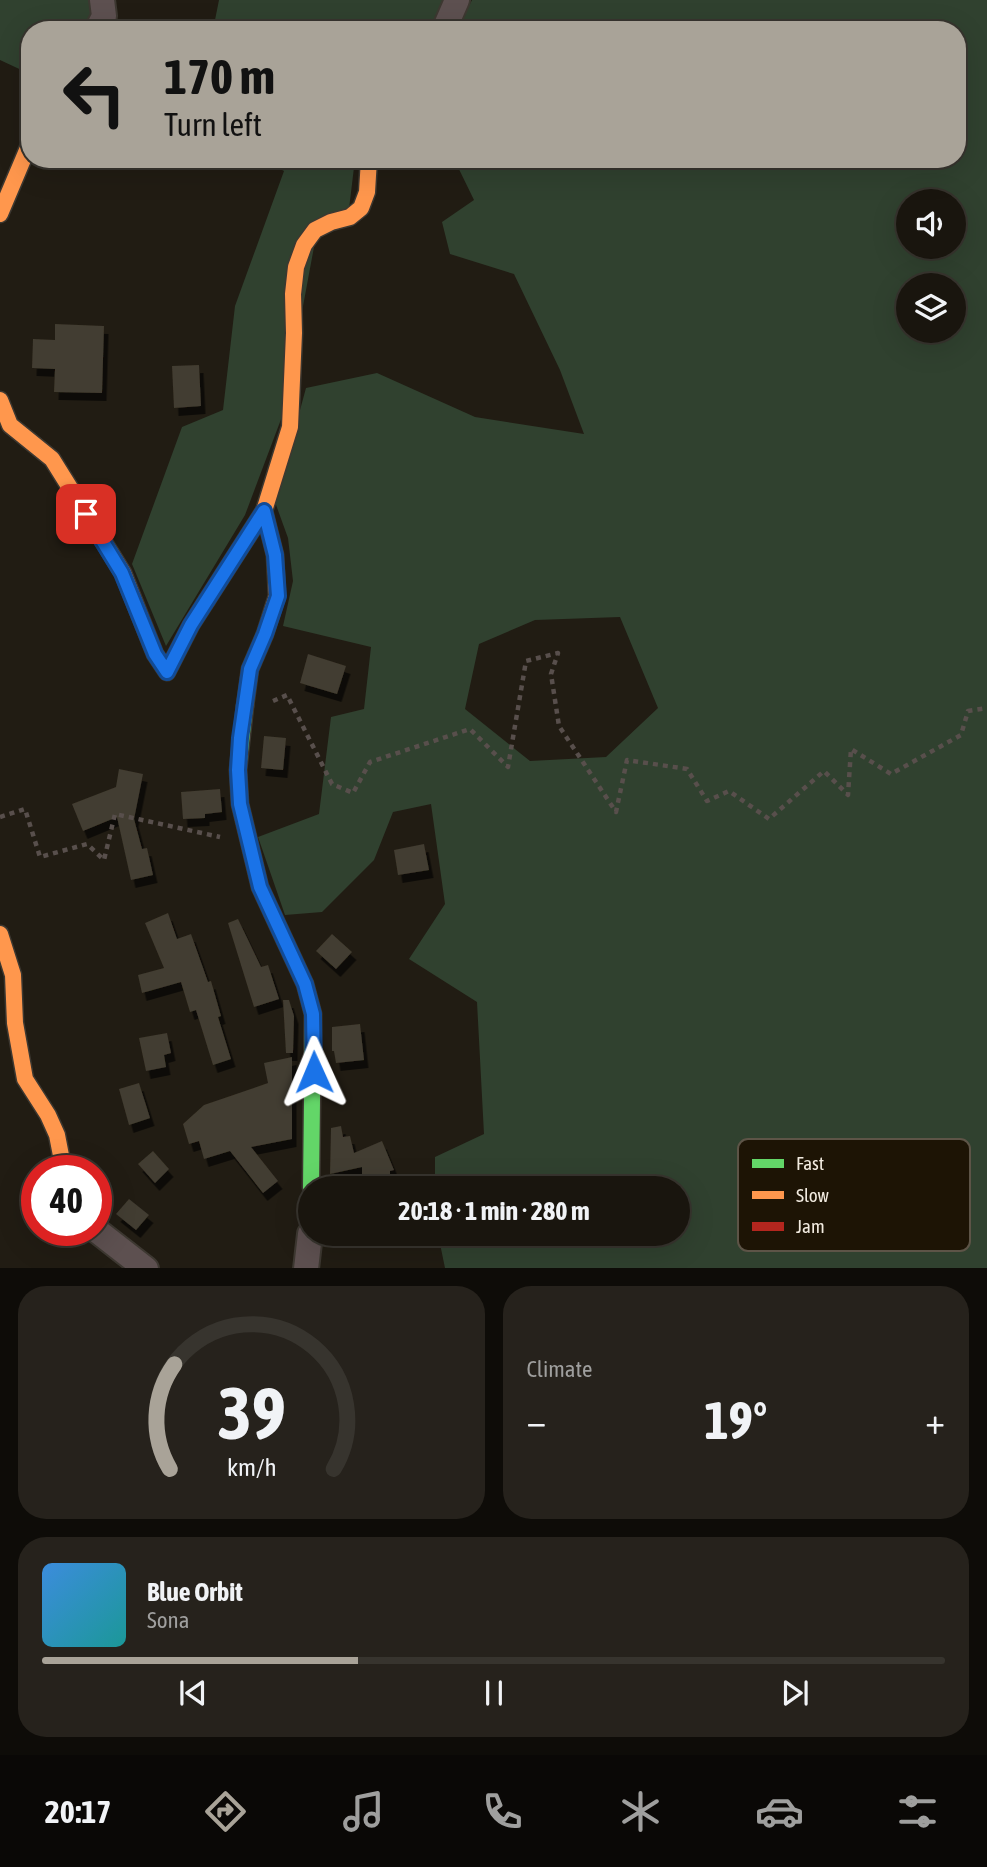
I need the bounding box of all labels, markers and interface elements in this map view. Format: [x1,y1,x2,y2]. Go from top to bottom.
text: 170 m [164,48,275,104]
icon: left [49,49,140,140]
text: Turn left [164,106,262,143]
map controls [896,189,966,343]
button: sound [896,189,966,259]
button: layers [896,273,966,343]
pin [56,484,116,544]
icon: arrive [67,495,105,533]
position arrow [277,1035,351,1109]
legend [738,1139,970,1251]
text: Fast [796,1152,824,1174]
speed limit sign: 40 [21,1155,112,1246]
text: Slow [796,1184,830,1206]
text: 20:18 · 1 min · 280 m [398,1196,590,1226]
text: Jam [796,1215,825,1237]
text: Climate [527,1356,592,1382]
text: 39 [217,1371,285,1454]
text: 19° [704,1390,767,1450]
text: − [527,1399,546,1442]
text: + [925,1399,945,1442]
text: km/h [226,1452,276,1480]
text: Blue Orbit [147,1577,243,1607]
text: Sona [147,1607,189,1633]
icon: previous [174,1674,212,1712]
icon: pause [475,1674,513,1712]
icon: next [776,1674,814,1712]
icon: directions [201,1787,250,1836]
icon: music [339,1787,388,1836]
icon: phone [478,1787,527,1836]
icon: climate [616,1787,665,1836]
icon: car [755,1787,804,1836]
icon: filters [893,1787,942,1836]
text: 20:17 [45,1793,111,1830]

